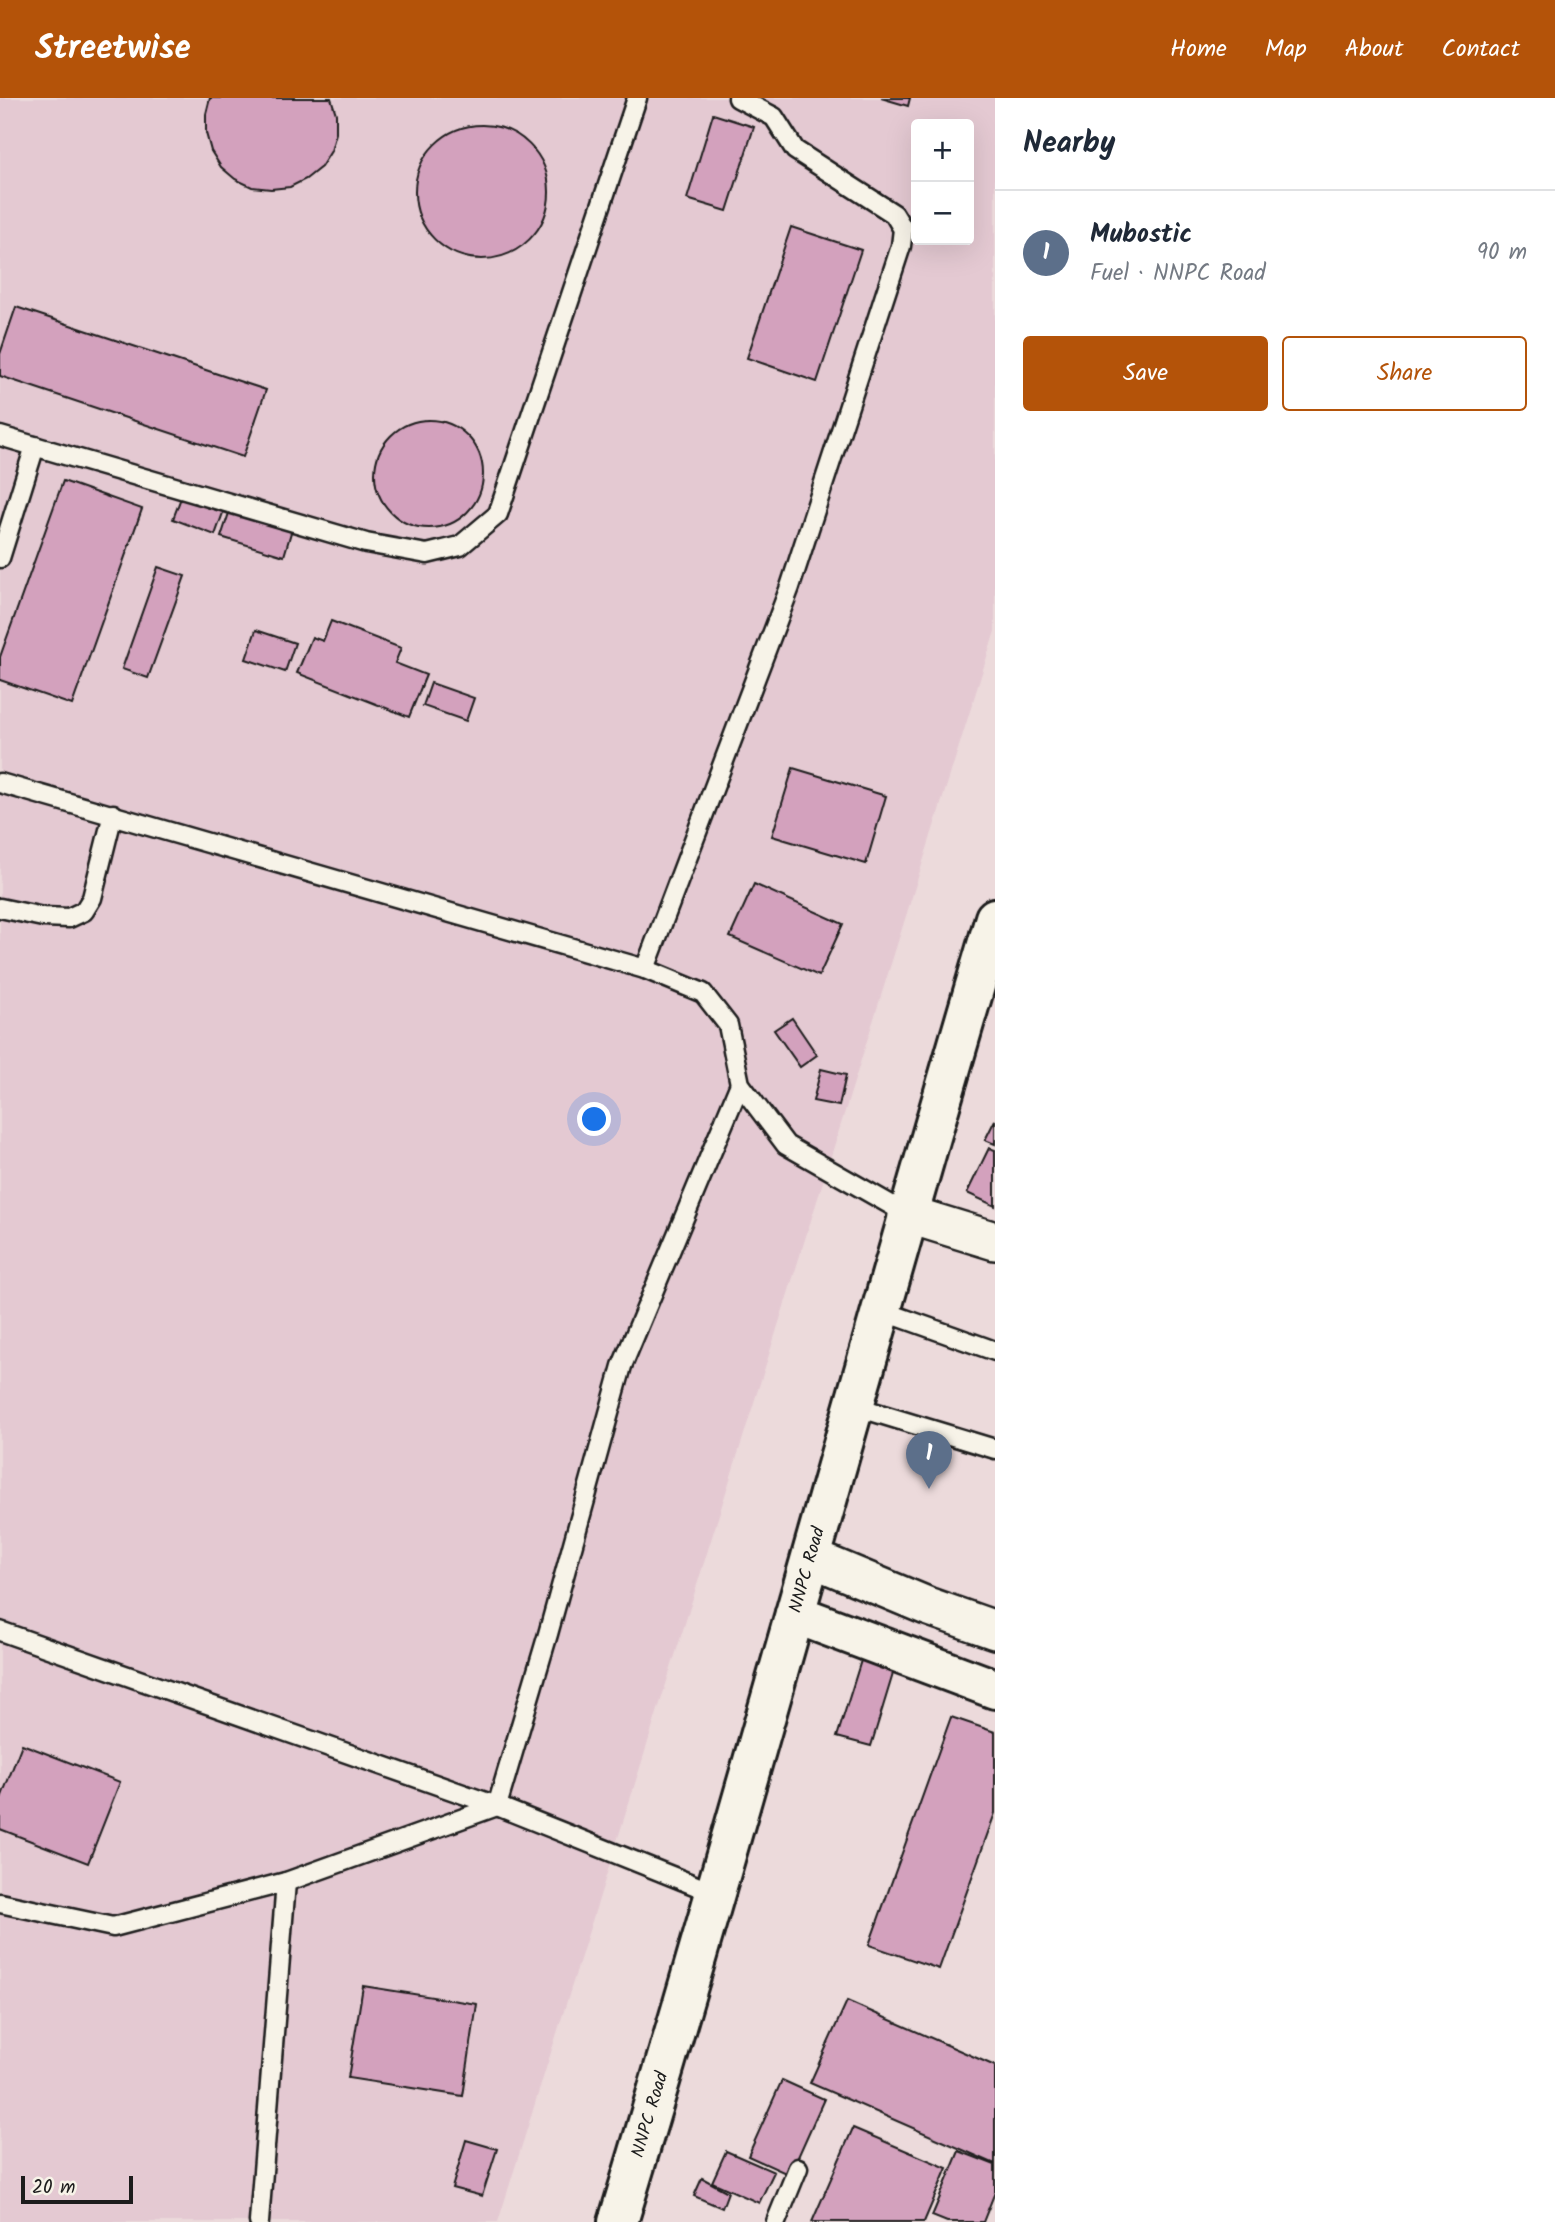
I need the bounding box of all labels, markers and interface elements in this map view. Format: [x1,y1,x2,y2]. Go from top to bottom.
text: Streetwise [35,23,191,76]
text: Home [1170,30,1227,69]
text: Map [1265,30,1307,69]
text: About [1345,30,1403,69]
text: Contact [1441,30,1520,69]
map controls [911,119,974,245]
button: + [911,119,974,182]
text: Nearby [1023,120,1115,168]
button: − [911,182,974,245]
text: Mubostic [1090,214,1192,256]
text: 1 [1043,235,1049,271]
text: 90 m [1477,235,1527,271]
text: Fuel · NNPC Road [1090,256,1266,292]
button: Save [1023,336,1268,411]
button: Share [1282,336,1527,411]
your location [577,1102,611,1136]
pin: 1 [906,1431,952,1489]
street label: NNPC Road [781,1523,834,1616]
street label: NNPC Road [624,2067,677,2161]
scale bar [21,2173,133,2205]
text: 20 m [32,2173,75,2203]

